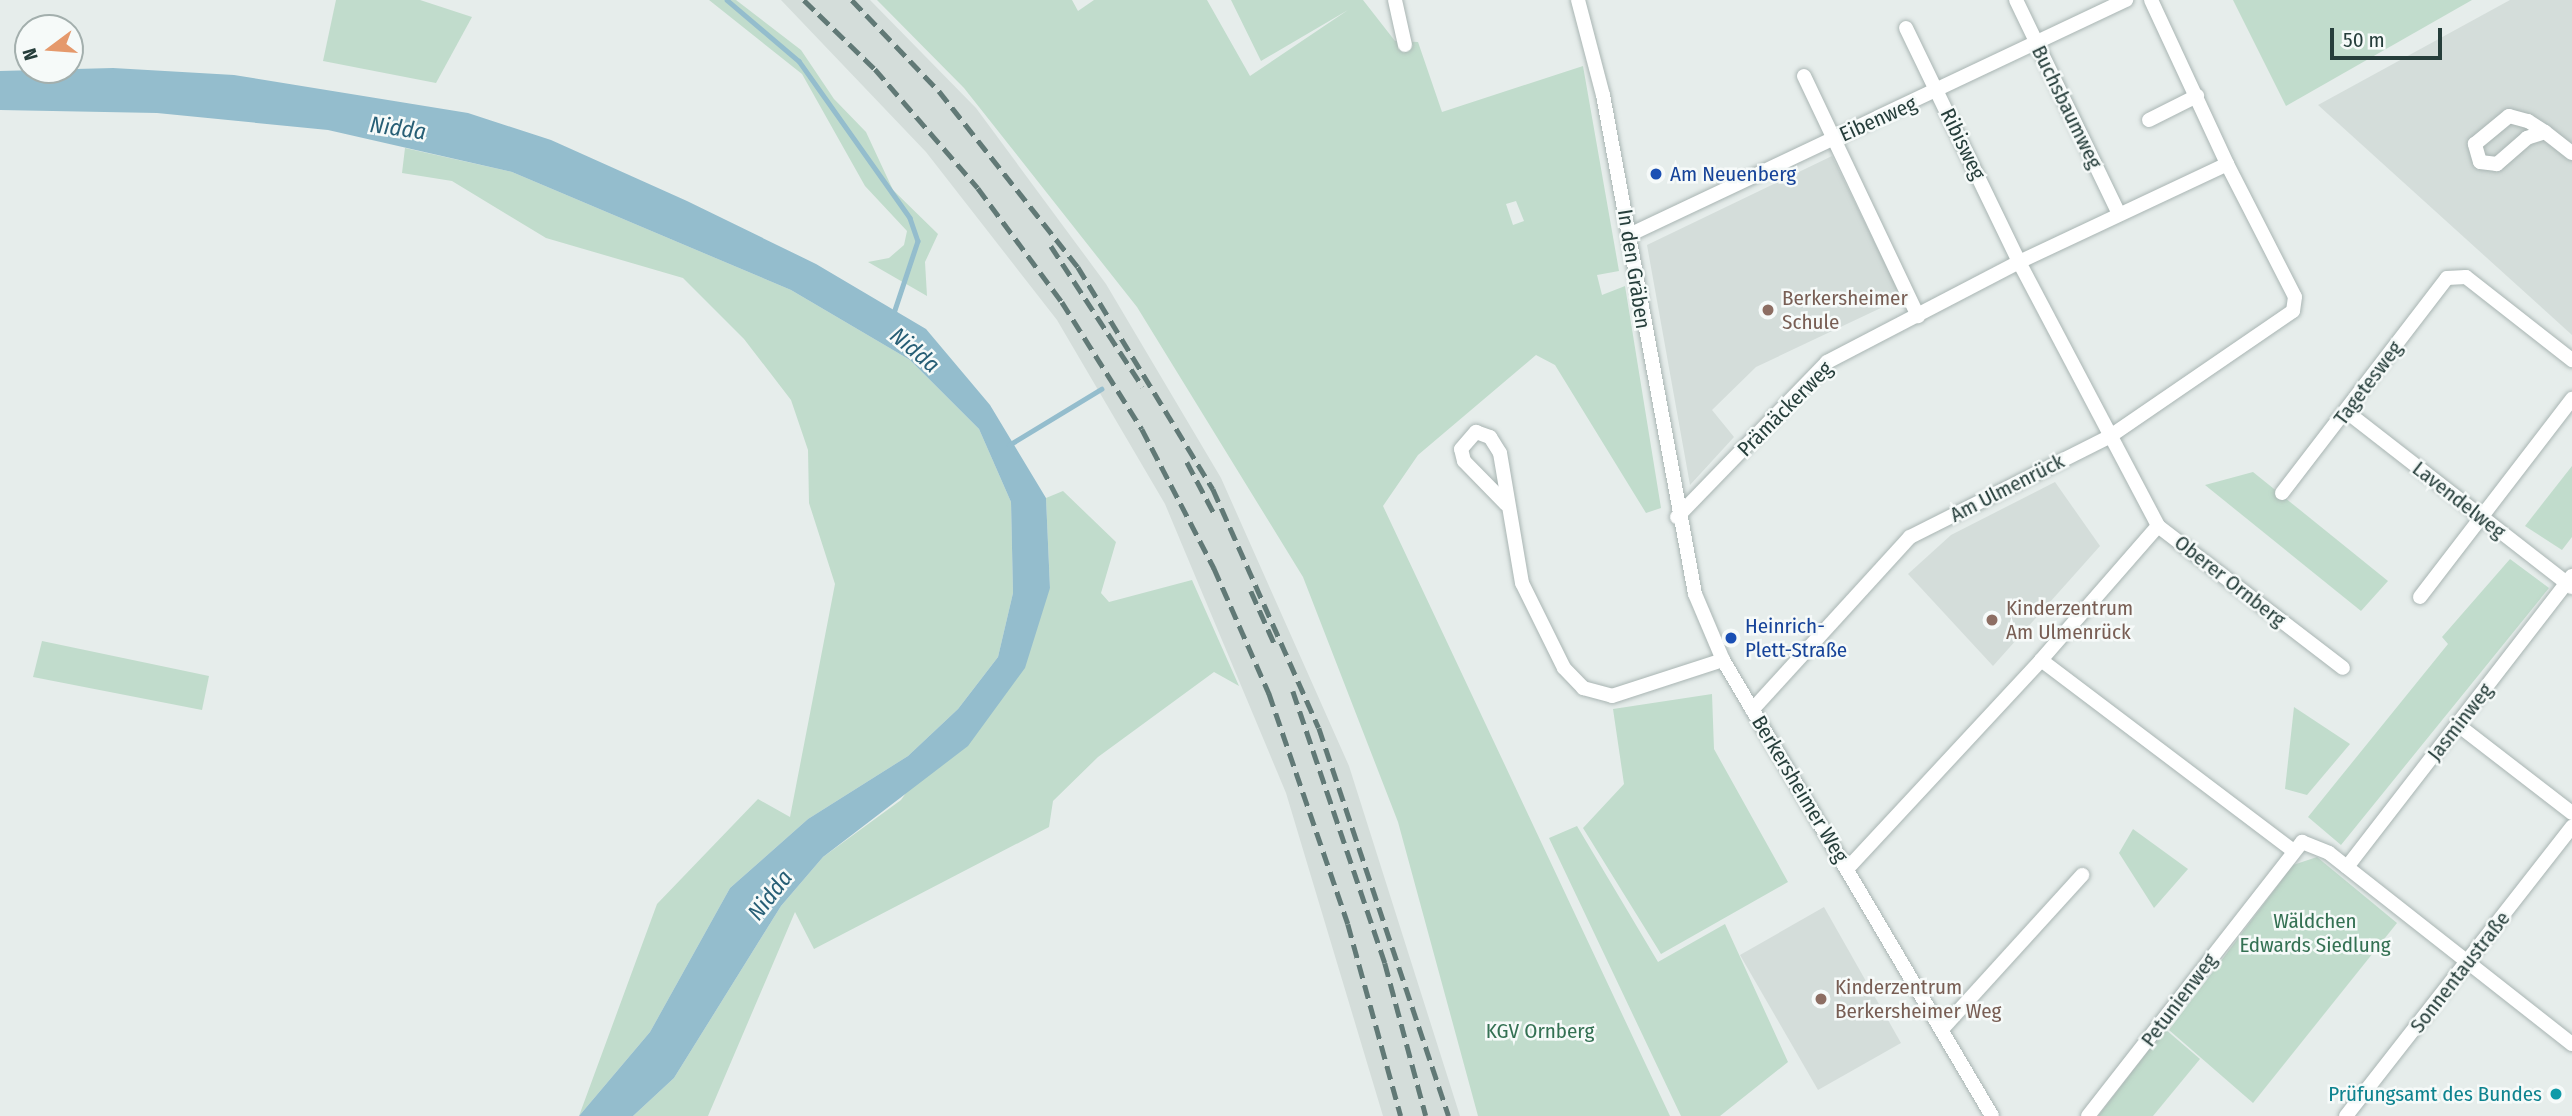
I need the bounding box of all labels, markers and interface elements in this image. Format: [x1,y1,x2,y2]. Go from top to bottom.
north arrow [14,14,84,84]
scale bar [2334,14,2446,58]
text: 50 m [2343,27,2385,53]
street label: Buchsbaumweg [2026,41,2108,173]
text: N [18,46,43,63]
street label: Eibenweg [1836,91,1920,147]
street label: Ribisweg [1935,104,1991,184]
water label: Nidda [368,110,428,146]
place label: Am Neuenberg [1670,161,1796,187]
marker: Am Neuenberg [1648,166,1664,182]
street label: In den Gräben [1612,207,1656,331]
place label: Berkersheimer Schule [1782,285,1908,335]
marker: Berkersheimer Schule [1760,302,1776,318]
water label: Nidda [885,321,945,379]
street label: Tagetesweg [2328,336,2408,430]
street label: Prämäckerweg [1732,356,1838,462]
street label: Am Ulmenrück [1946,448,2068,528]
street label: Lavendelweg [2408,456,2510,544]
street label: Oberer Ornberg [2169,530,2291,632]
place label: Kinderzentrum Am Ulmenrück [2006,595,2133,645]
marker: Kinderzentrum Am Ulmenrück [1984,612,2000,628]
place label: Heinrich- Plett-Straße [1745,613,1847,663]
marker: Heinrich- Plett-Straße [1723,630,1739,646]
street label: Jasminweg [2422,678,2498,766]
street label: Berkersheimer Weg [1746,711,1854,867]
water label: Nidda [742,864,798,926]
street label: Sonnentaustraße [2405,906,2515,1038]
park label: Wäldchen Edwards Siedlung [2239,908,2391,958]
street label: Petunienweg [2136,948,2222,1052]
place label: Kinderzentrum Berkersheimer Weg [1835,974,2001,1024]
marker: Kinderzentrum Berkersheimer Weg [1813,991,1829,1007]
park label: KGV Ornberg [1486,1018,1594,1044]
place label: Prüfungsamt des Bundes [2328,1081,2542,1107]
marker: Prüfungsamt des Bundes [2548,1086,2564,1102]

